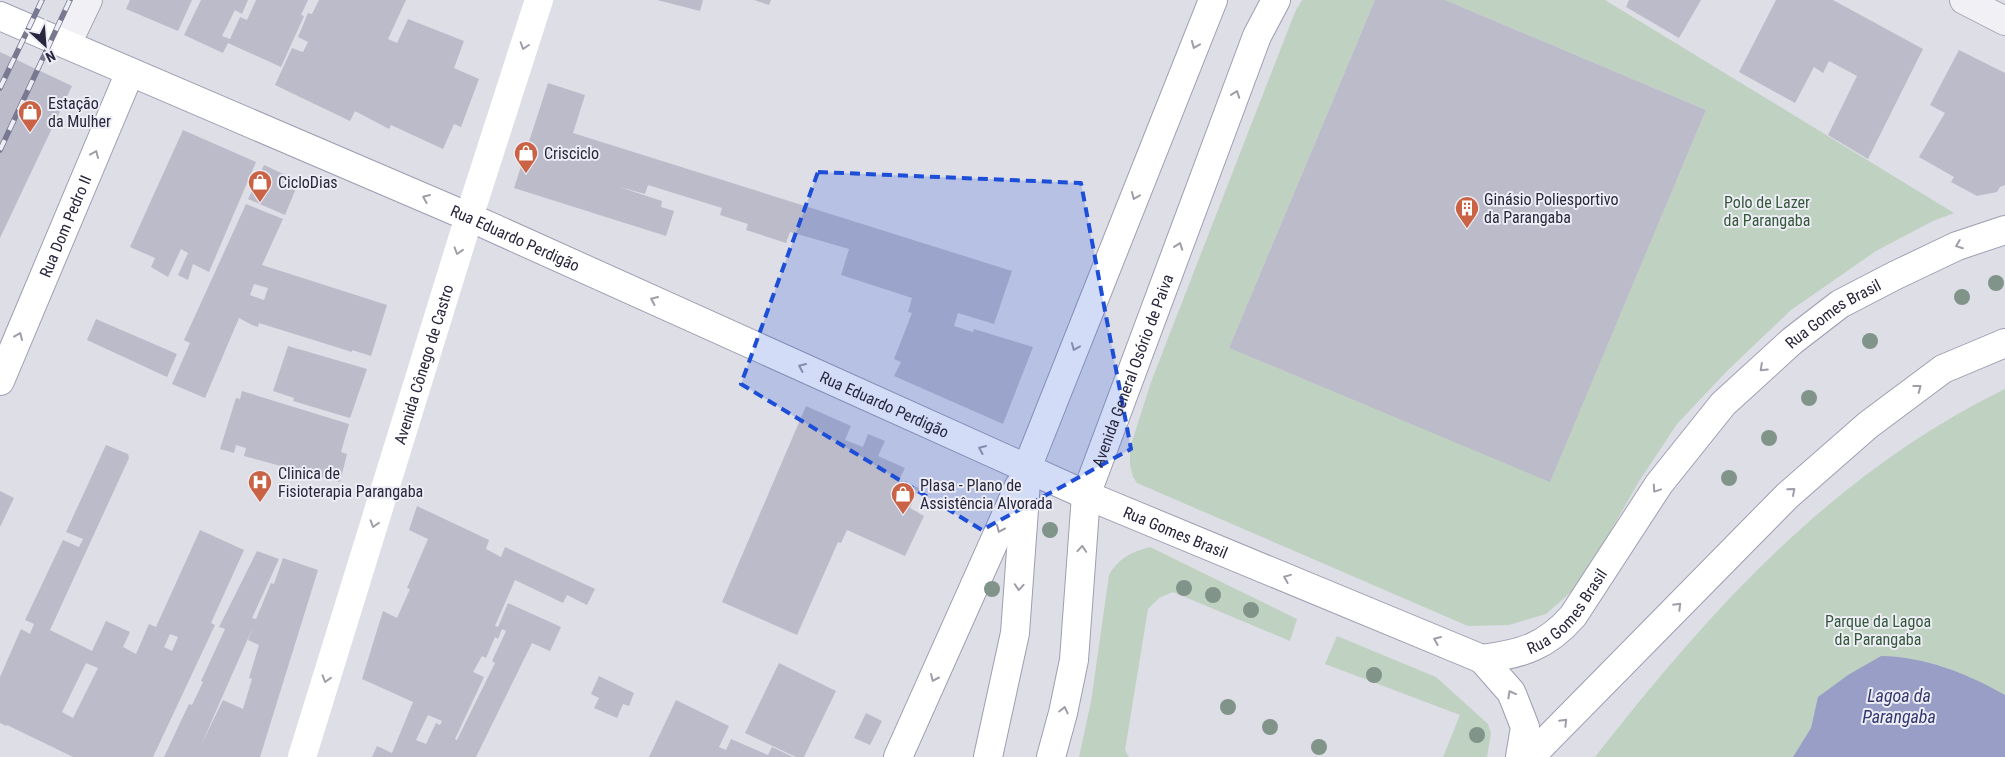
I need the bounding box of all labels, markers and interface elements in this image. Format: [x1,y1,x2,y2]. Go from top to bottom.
north arrow [20,20,70,70]
one-way arrow [1190,40,1201,49]
one-way arrow [519,42,529,50]
text: N [43,48,58,66]
one-way arrow [1230,90,1240,99]
place label: Estação da Mulher [48,94,111,131]
shop icon: Estação da Mulher [17,99,43,133]
shop icon: Crisciclo [513,140,539,174]
place label: Crisciclo [544,144,599,163]
one-way arrow [89,150,100,159]
shop icon: CicloDias [247,169,273,203]
street label: Rua Dom Pedro II [36,172,96,280]
place label: CicloDias [278,173,338,192]
place label: Ginásio Poliesportivo da Parangaba [1484,190,1619,227]
one-way arrow [1130,191,1141,200]
park label: Polo de Lazer da Parangaba [1724,193,1810,230]
one-way arrow [422,194,431,205]
building icon: Ginásio Poliesportivo da Parangaba [1454,195,1480,229]
street label: Rua Eduardo Perdigão [448,201,582,276]
one-way arrow [1955,239,1964,250]
one-way arrow [1173,242,1183,251]
one-way arrow [454,246,464,255]
street label: Avenida General Osório de Paiva [1088,272,1177,470]
street label: Rua Gomes Brasil [1781,276,1884,353]
street label: Avenida Cônego de Castro [390,282,458,447]
one-way arrow [650,296,659,307]
one-way arrow [12,332,23,341]
one-way arrow [1070,343,1080,351]
one-way arrow [1760,362,1769,371]
one-way arrow [798,363,807,374]
street label: Rua Eduardo Perdigão [817,367,952,442]
one-way arrow [1912,385,1922,394]
one-way arrow [978,444,987,455]
place label: Clinica de Fisioterapia Parangaba [278,464,423,501]
hospital icon: Clinica de Fisioterapia Parangaba [247,469,273,503]
place label: Plasa - Plano de Assistência Alvorada [920,476,1053,513]
shop icon: Plasa - Plano de Assistência Alvorada [890,481,916,515]
one-way arrow [1653,484,1662,493]
one-way arrow [1787,488,1796,497]
street label: Rua Gomes Brasil [1120,503,1230,563]
one-way arrow [370,519,380,527]
one-way arrow [996,524,1007,533]
one-way arrow [1076,545,1087,553]
street label: Rua Gomes Brasil [1524,565,1611,658]
one-way arrow [1283,574,1292,584]
one-way arrow [1013,583,1024,591]
one-way arrow [1672,603,1681,612]
park label: Parque da Lagoa da Parangaba [1825,612,1931,649]
one-way arrow [1433,636,1442,647]
one-way arrow [930,673,940,682]
one-way arrow [322,674,332,682]
water label: Lagoa da Parangaba [1862,685,1936,727]
one-way arrow [1507,691,1517,700]
one-way arrow [1058,706,1069,715]
one-way arrow [1558,719,1567,728]

